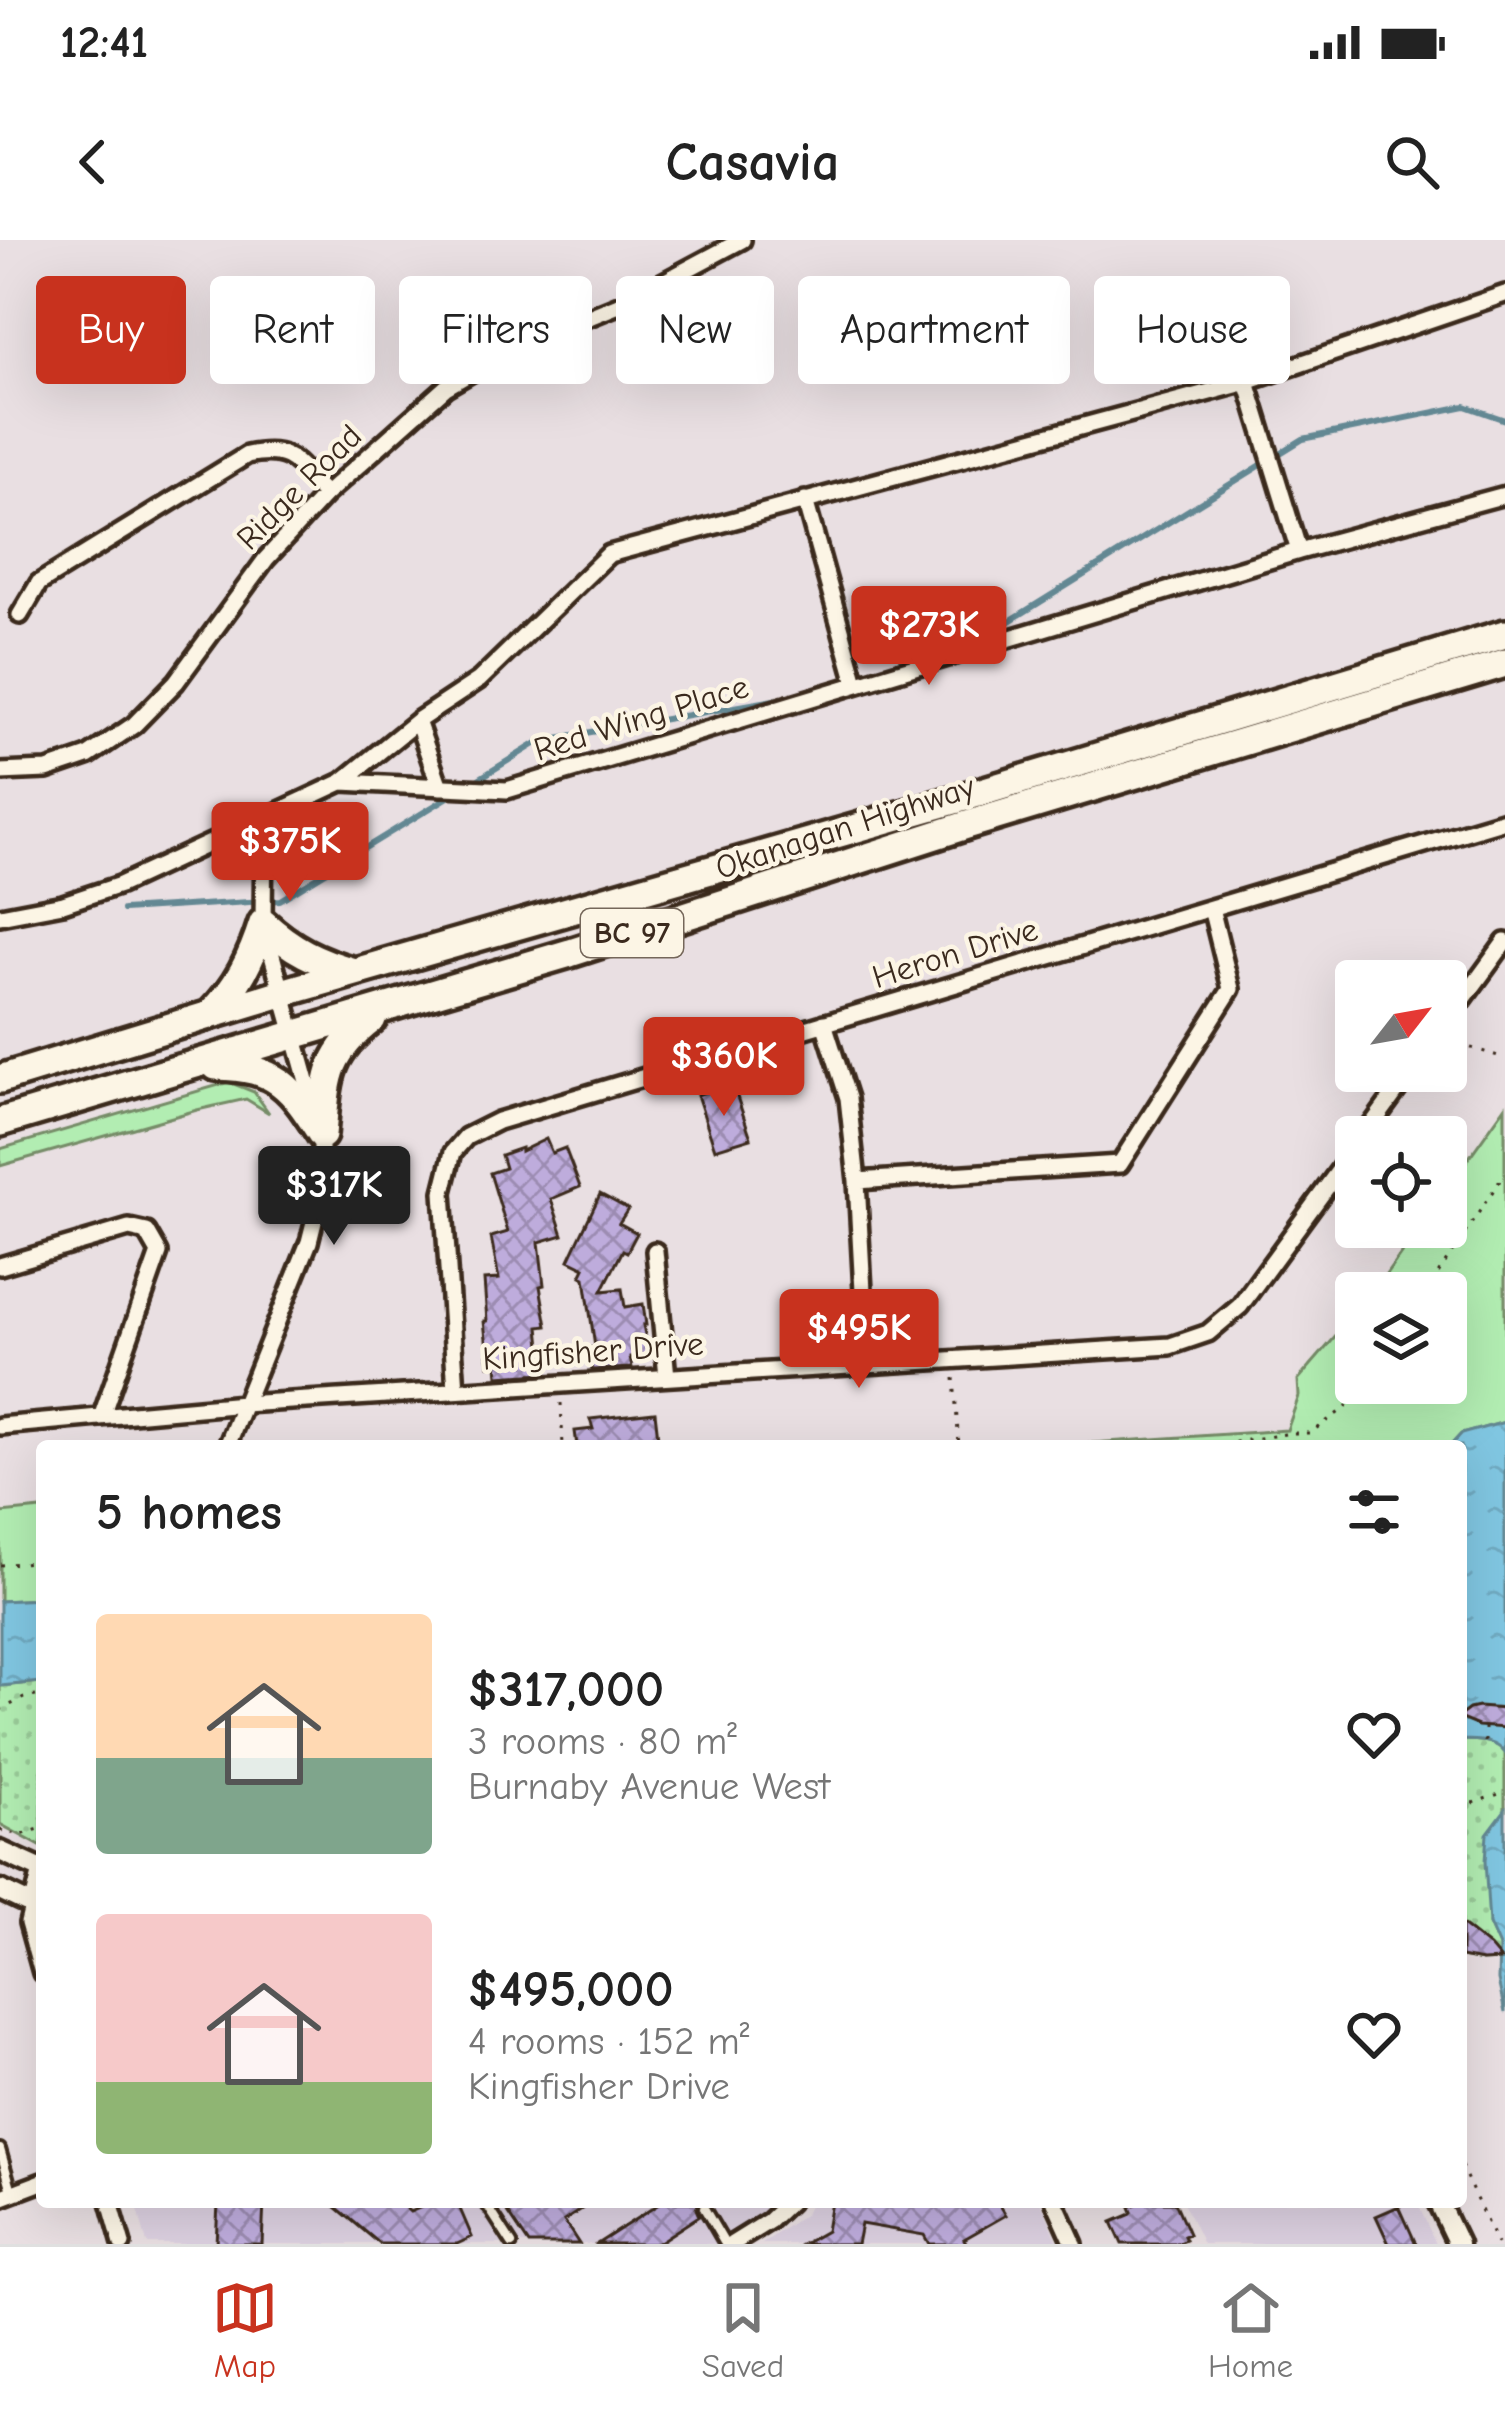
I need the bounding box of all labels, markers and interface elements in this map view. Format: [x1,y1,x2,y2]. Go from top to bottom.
text: 12:41 [60,16,148,68]
icon: back [60,129,126,195]
icon: search [1379,129,1445,195]
text: Casavia [666,131,839,194]
chip: Buy [36,276,186,384]
chip: Rent [210,276,375,384]
chip: Filters [399,276,592,384]
chip: New [616,276,774,384]
chip: Apartment [798,276,1070,384]
chip: House [1094,276,1290,384]
street label: Ridge Road [229,417,369,557]
pin: $273K [845,586,1013,688]
text: $273K [878,602,980,647]
street label: Red Wing Place [529,667,753,769]
street label: Okanagan Highway [711,767,980,887]
pin: $375K [206,802,374,904]
text: $375K [239,818,341,863]
road number: BC 97 [581,909,683,957]
street label: Heron Drive [868,910,1042,996]
north arrow [1335,960,1467,1092]
map controls [1335,960,1467,1404]
pin: $360K [640,1017,808,1119]
text: $360K [670,1033,778,1078]
button: locate [1335,1116,1467,1248]
pin: $317K [250,1146,418,1248]
text: $317K [285,1162,383,1207]
button: layers [1335,1272,1467,1404]
pin: $495K [775,1289,943,1391]
text: $495K [807,1305,911,1350]
street label: Kingfisher Drive [481,1324,705,1378]
icon: filters [1341,1479,1407,1545]
text: 5 homes [96,1483,282,1542]
text: $317,000 [468,1660,664,1719]
icon: home [192,1662,336,1806]
icon: heart [1341,1701,1407,1767]
text: 3 rooms · 80 m² [468,1719,737,1764]
text: Burnaby Avenue West [468,1764,830,1809]
text: $495,000 [468,1960,674,2019]
icon: home [192,1962,336,2106]
icon: heart [1341,2001,1407,2067]
text: 4 rooms · 152 m² [468,2019,749,2064]
text: Kingfisher Drive [468,2064,730,2109]
tab: Map [212,2275,278,2385]
tab: Saved [702,2275,784,2385]
tab: Home [1208,2275,1293,2385]

